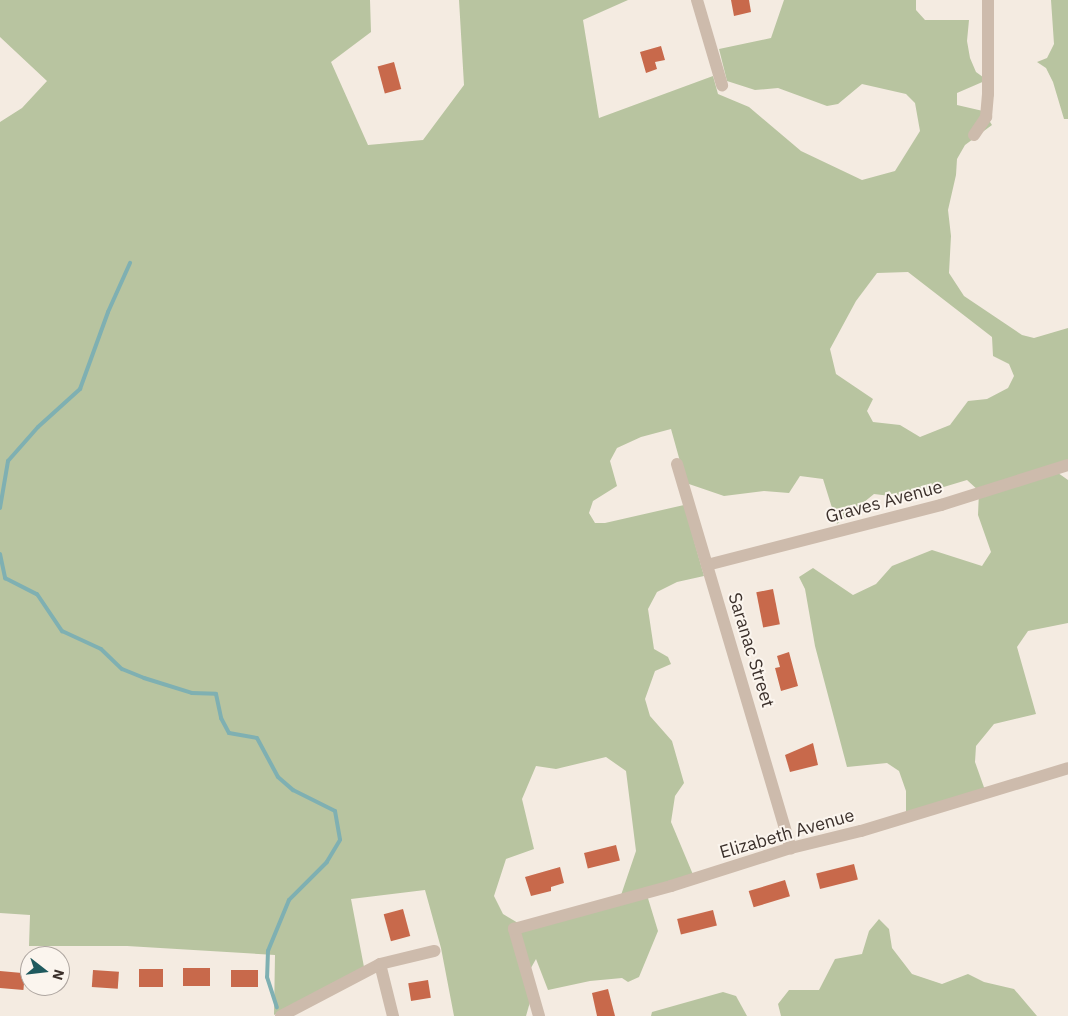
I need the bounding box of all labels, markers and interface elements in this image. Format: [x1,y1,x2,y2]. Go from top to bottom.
street label: Graves Avenue [823,476,945,528]
street label: Saranac Street [723,590,779,710]
street label: Elizabeth Avenue [717,804,857,864]
north arrow [20,946,70,996]
text: N [48,967,69,982]

